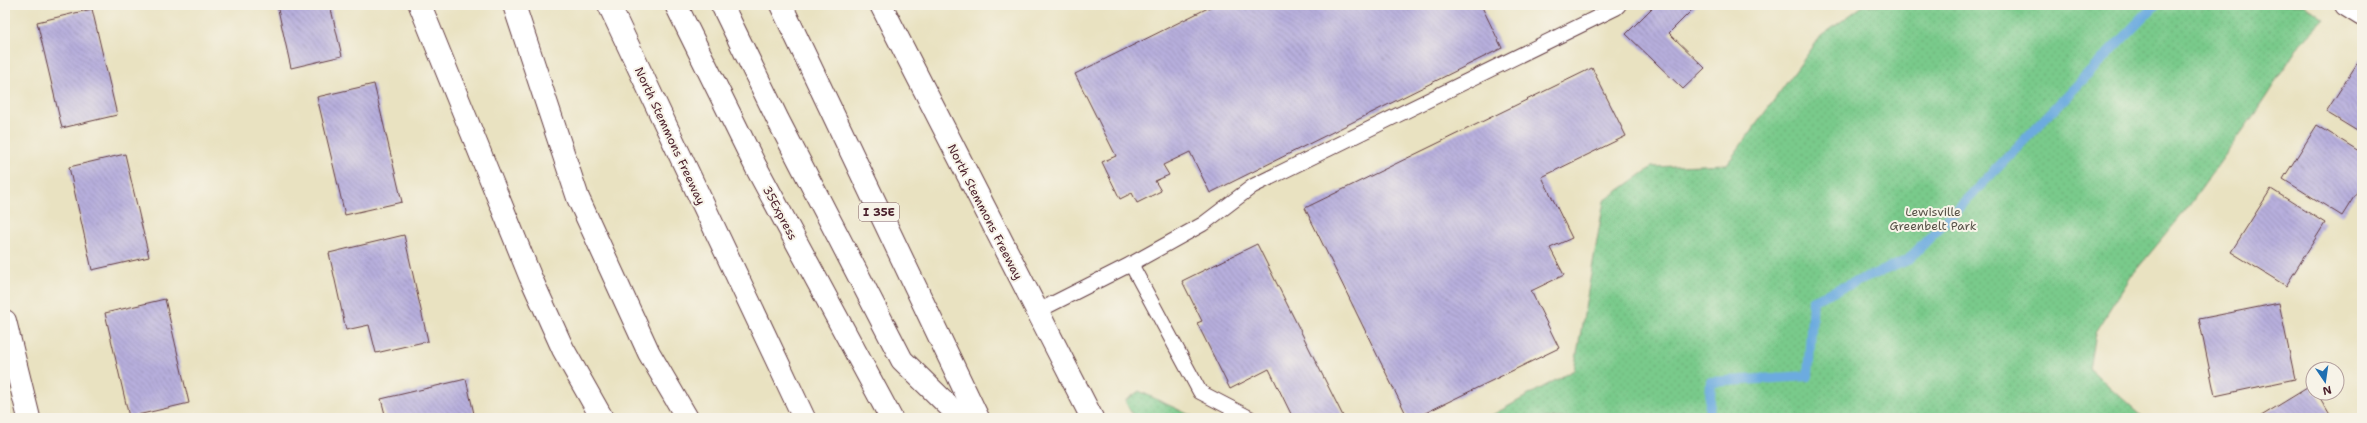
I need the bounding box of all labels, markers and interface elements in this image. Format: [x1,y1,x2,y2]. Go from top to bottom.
street label: North Stemmons Freeway [631,65,709,208]
street label: North Stemmons Freeway [944,141,1026,283]
street label: 35Express [759,183,801,243]
road number: I 35E [859,203,899,221]
park label: Lewisville Greenbelt Park [1889,204,1977,234]
north arrow [2305,361,2345,401]
text: N [2321,382,2333,399]

